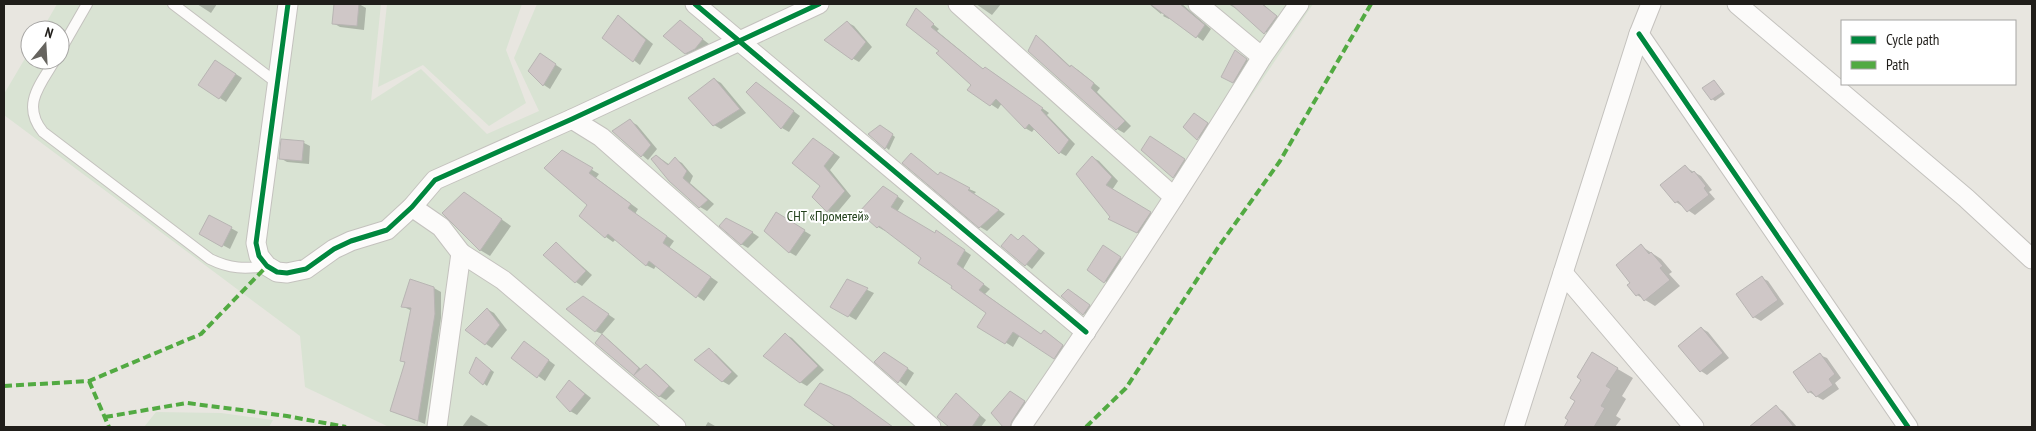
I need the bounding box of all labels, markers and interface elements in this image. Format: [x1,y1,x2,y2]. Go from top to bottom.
north arrow [20,20,70,70]
legend [1841,20,2016,85]
text: N [43,23,55,42]
text: Cycle path [1886,30,1939,49]
text: Path [1886,55,1909,74]
park label: СНТ «Прометей» [787,207,869,225]

